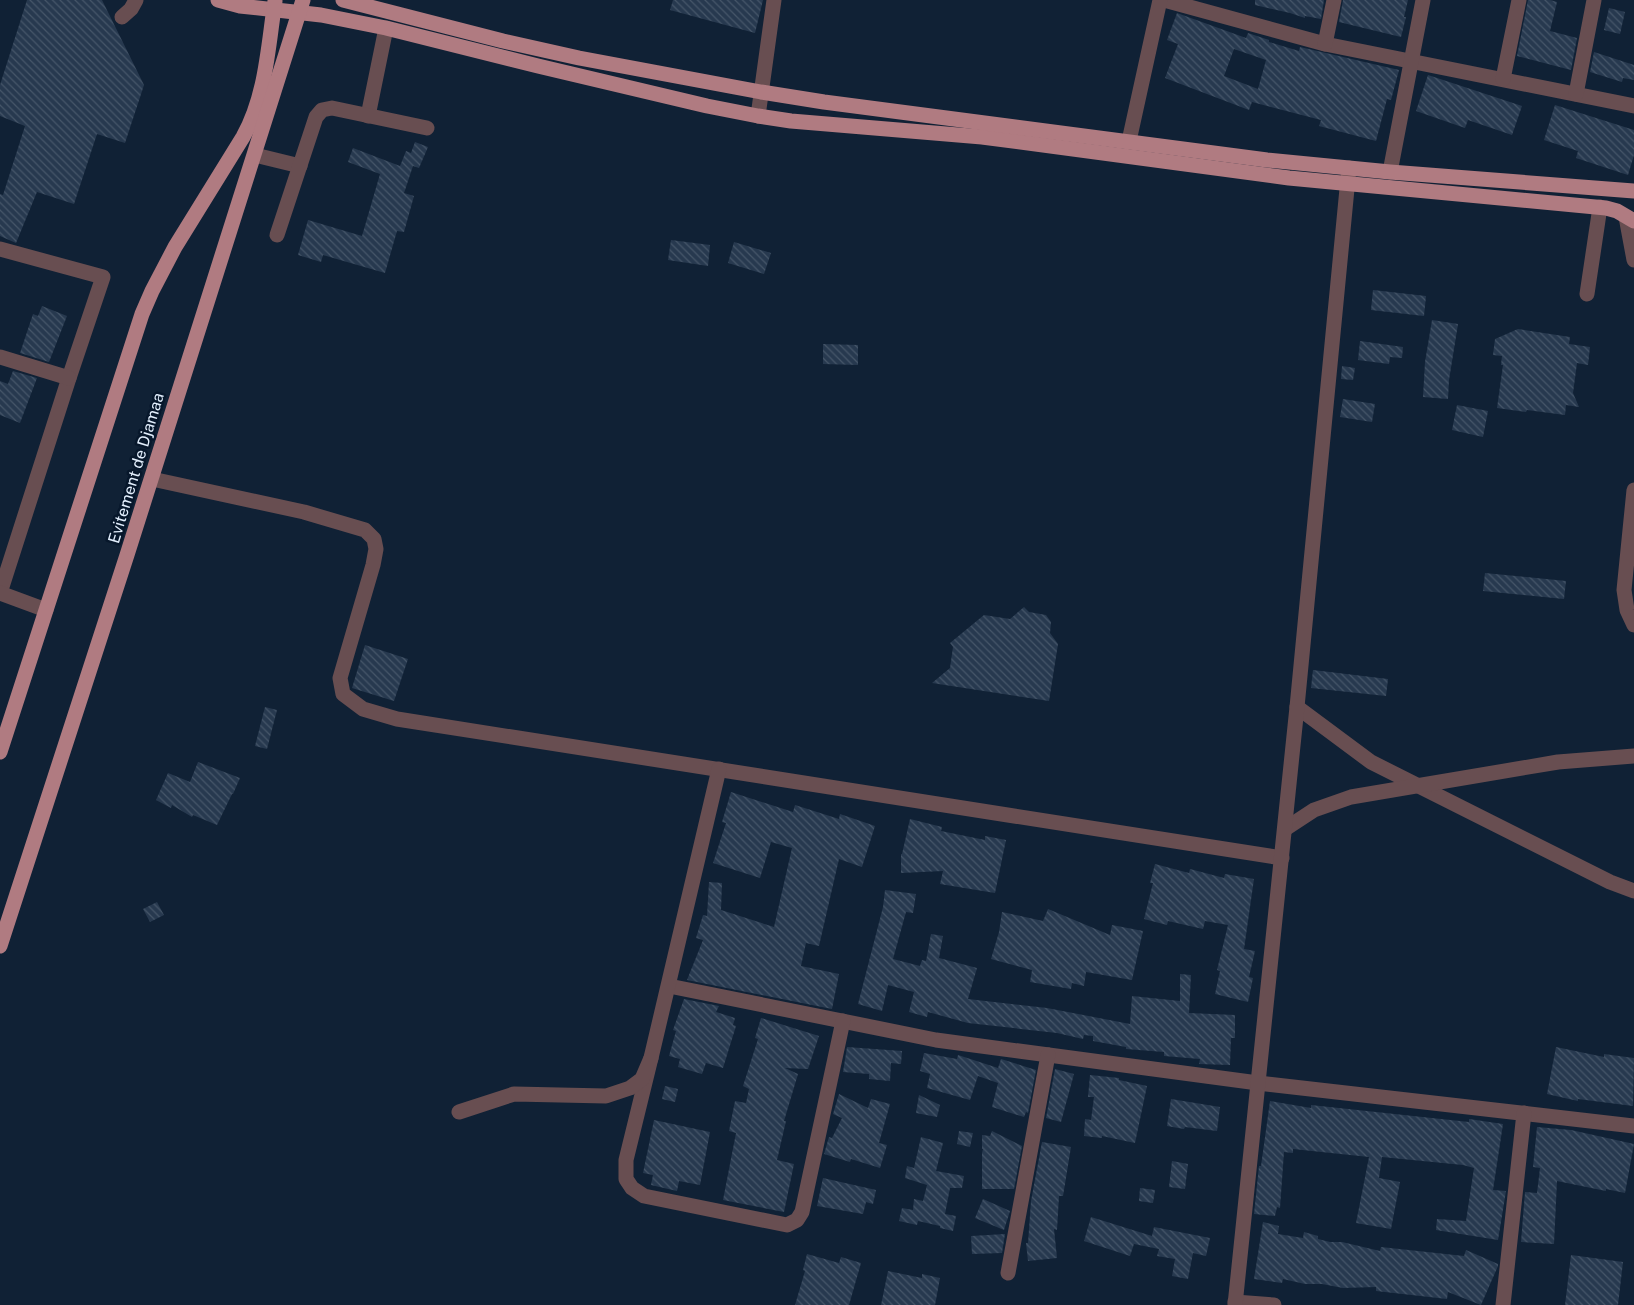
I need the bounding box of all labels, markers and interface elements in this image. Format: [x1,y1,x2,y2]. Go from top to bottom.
street label: Evitement de Djamaa [104,390,168,546]

